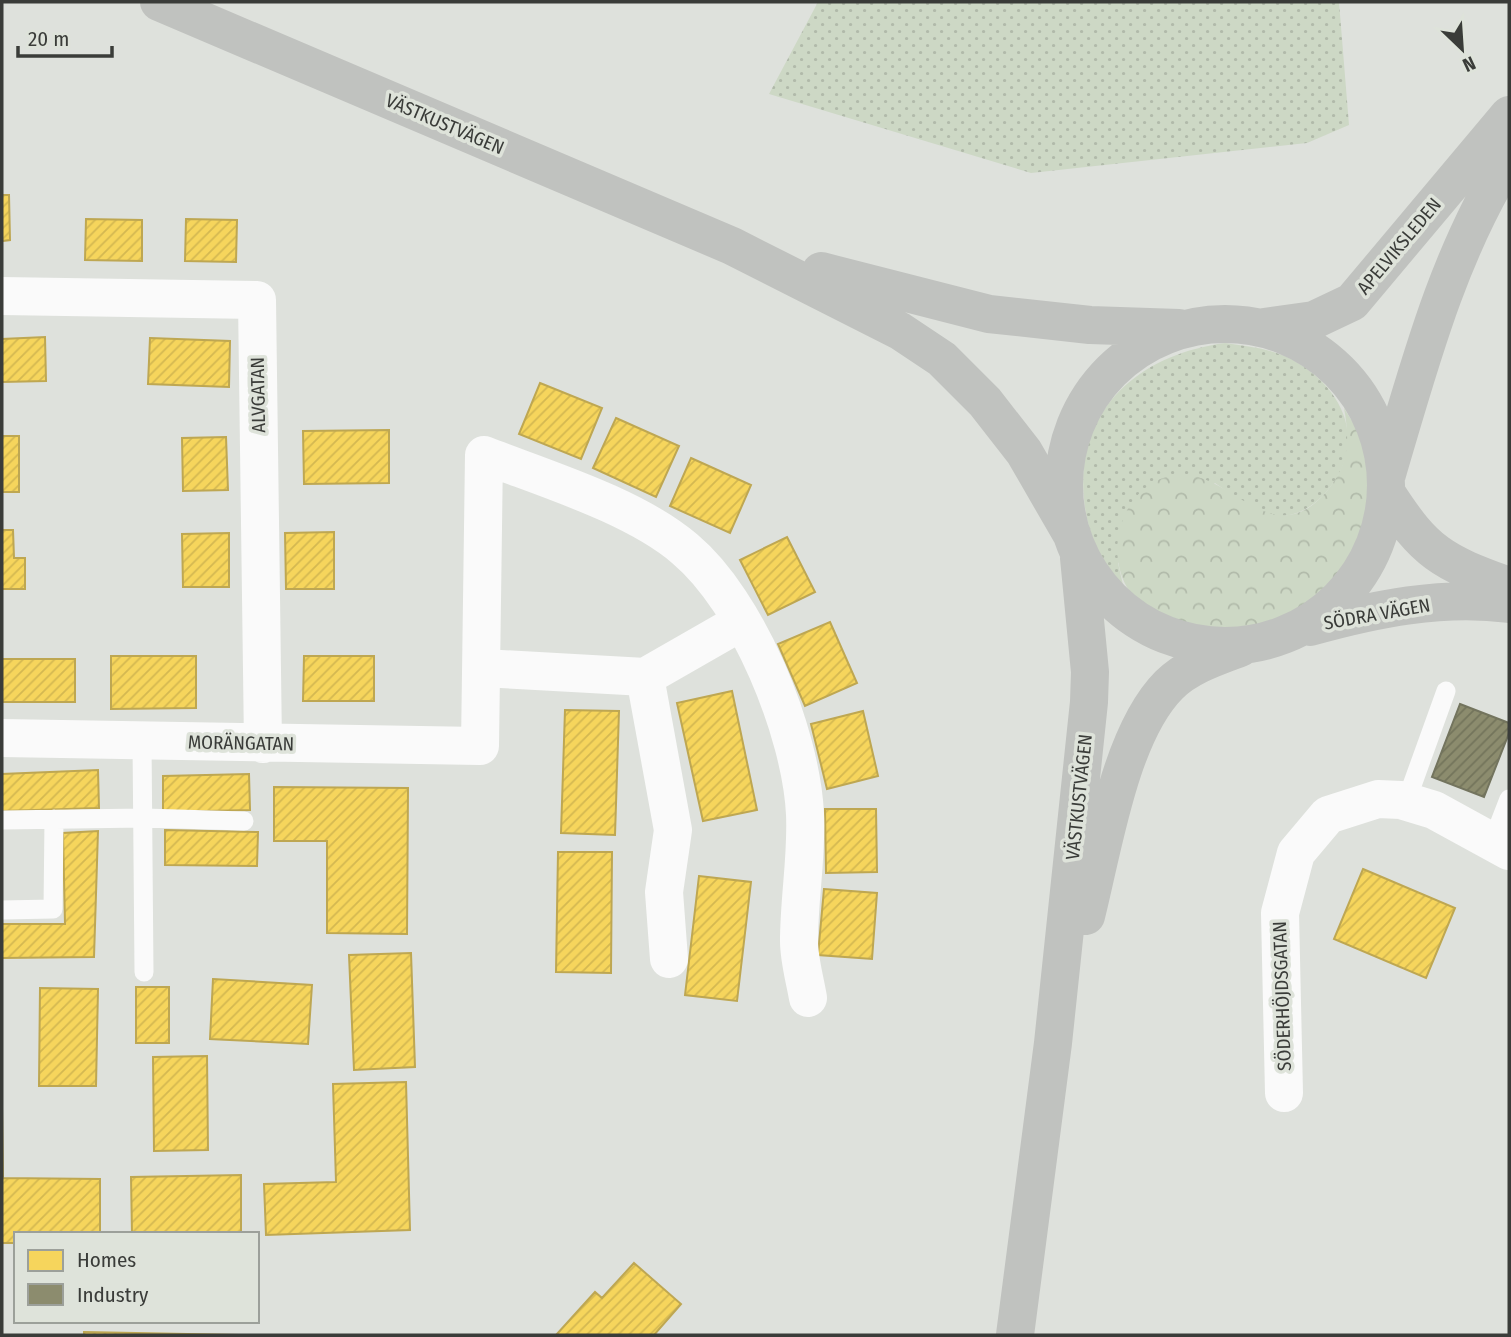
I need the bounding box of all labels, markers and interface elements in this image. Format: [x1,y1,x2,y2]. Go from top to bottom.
scale bar [18,14,112,58]
north arrow [1427,14,1497,84]
text: 20 m [28,26,69,52]
text: N [1459,51,1479,77]
street label: VÄSTKUSTVÄGEN [382,89,508,159]
street label: APELVIKSLEDEN [1352,193,1446,299]
street label: ALVGATAN [246,357,270,433]
street label: SÖDRA VÄGEN [1322,593,1432,635]
street label: MORÄNGATAN [188,731,294,755]
street label: VÄSTKUSTVÄGEN [1061,733,1097,861]
street label: SÖDERHÖJDSGATAN [1268,921,1296,1071]
legend [14,1232,259,1323]
text: Homes [77,1247,136,1273]
text: Industry [77,1282,149,1308]

